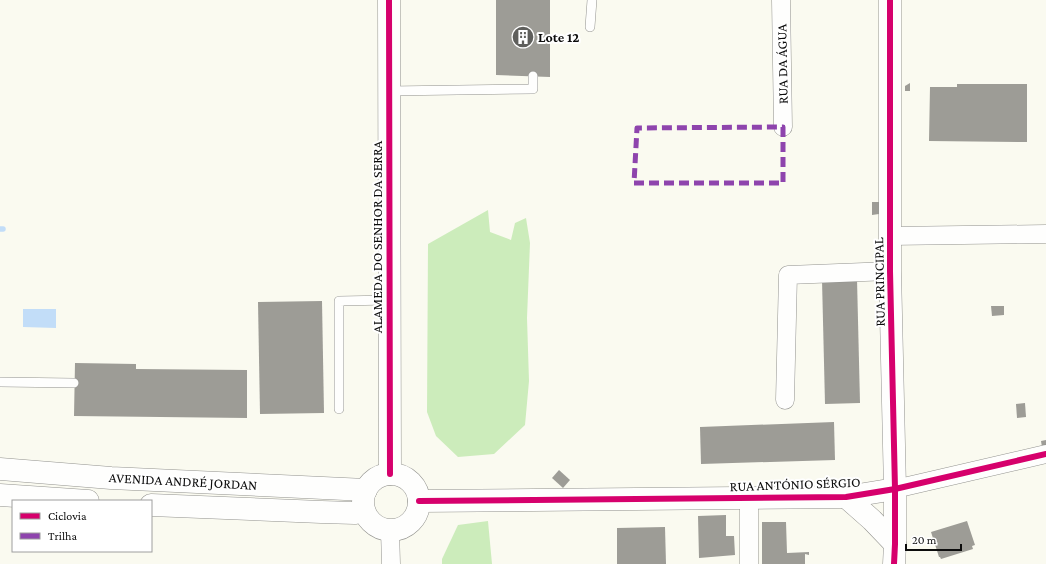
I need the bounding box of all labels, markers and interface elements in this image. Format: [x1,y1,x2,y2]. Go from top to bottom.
building icon: Lote 12 [510,24,536,50]
street label: RUA DA ÁGUA [773,24,791,104]
place label: Lote 12 [538,29,579,45]
street label: ALAMEDA DO SENHOR DA SERRA [369,141,385,333]
street label: RUA PRINCIPAL [870,237,888,327]
street label: AVENIDA ANDRÉ JORDAN [108,469,258,493]
street label: RUA ANTÓNIO SÉRGIO [729,474,861,494]
legend [12,500,152,552]
text: Ciclovia [48,509,87,523]
scale bar [906,526,961,552]
text: Trilha [48,529,78,543]
text: 20 m [912,533,937,547]

